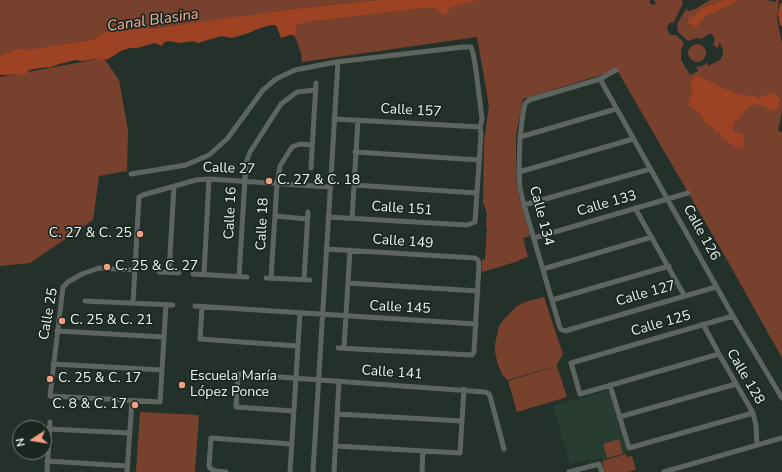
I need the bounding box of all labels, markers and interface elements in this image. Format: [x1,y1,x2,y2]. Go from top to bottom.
water label: Canal Blasina [106,6,200,36]
street label: Calle 157 [380,101,442,121]
street label: Calle 27 [202,160,256,178]
place label: C. 27 & C. 18 [277,173,360,189]
marker: C. 27 & C. 18 [264,176,274,186]
street label: Calle 134 [525,184,557,248]
street label: Calle 16 [221,186,241,240]
street label: Calle 133 [575,188,639,220]
street label: Calle 18 [253,197,273,251]
street label: Calle 151 [371,198,433,220]
street label: Calle 126 [679,202,723,264]
place label: C. 27 & C. 25 [49,226,132,242]
marker: C. 27 & C. 25 [135,229,145,239]
street label: Calle 149 [372,231,434,253]
place label: C. 25 & C. 27 [115,259,198,275]
marker: C. 25 & C. 27 [102,262,112,272]
street label: Calle 127 [614,278,678,310]
street label: Calle 25 [36,287,62,341]
street label: Calle 145 [369,298,431,318]
street label: Calle 125 [629,308,693,340]
place label: C. 25 & C. 21 [70,313,153,329]
marker: C. 25 & C. 21 [57,316,67,326]
street label: Calle 128 [722,346,768,408]
street label: Calle 141 [361,362,423,384]
place label: Escuela María López Ponce [190,369,277,402]
place label: C. 25 & C. 17 [58,371,141,387]
marker: C. 25 & C. 17 [45,374,55,384]
marker: Escuela María López Ponce [177,380,187,390]
place label: C. 8 & C. 17 [52,397,127,413]
marker: C. 8 & C. 17 [130,400,140,410]
north arrow [12,420,52,460]
text: N [13,437,29,448]

